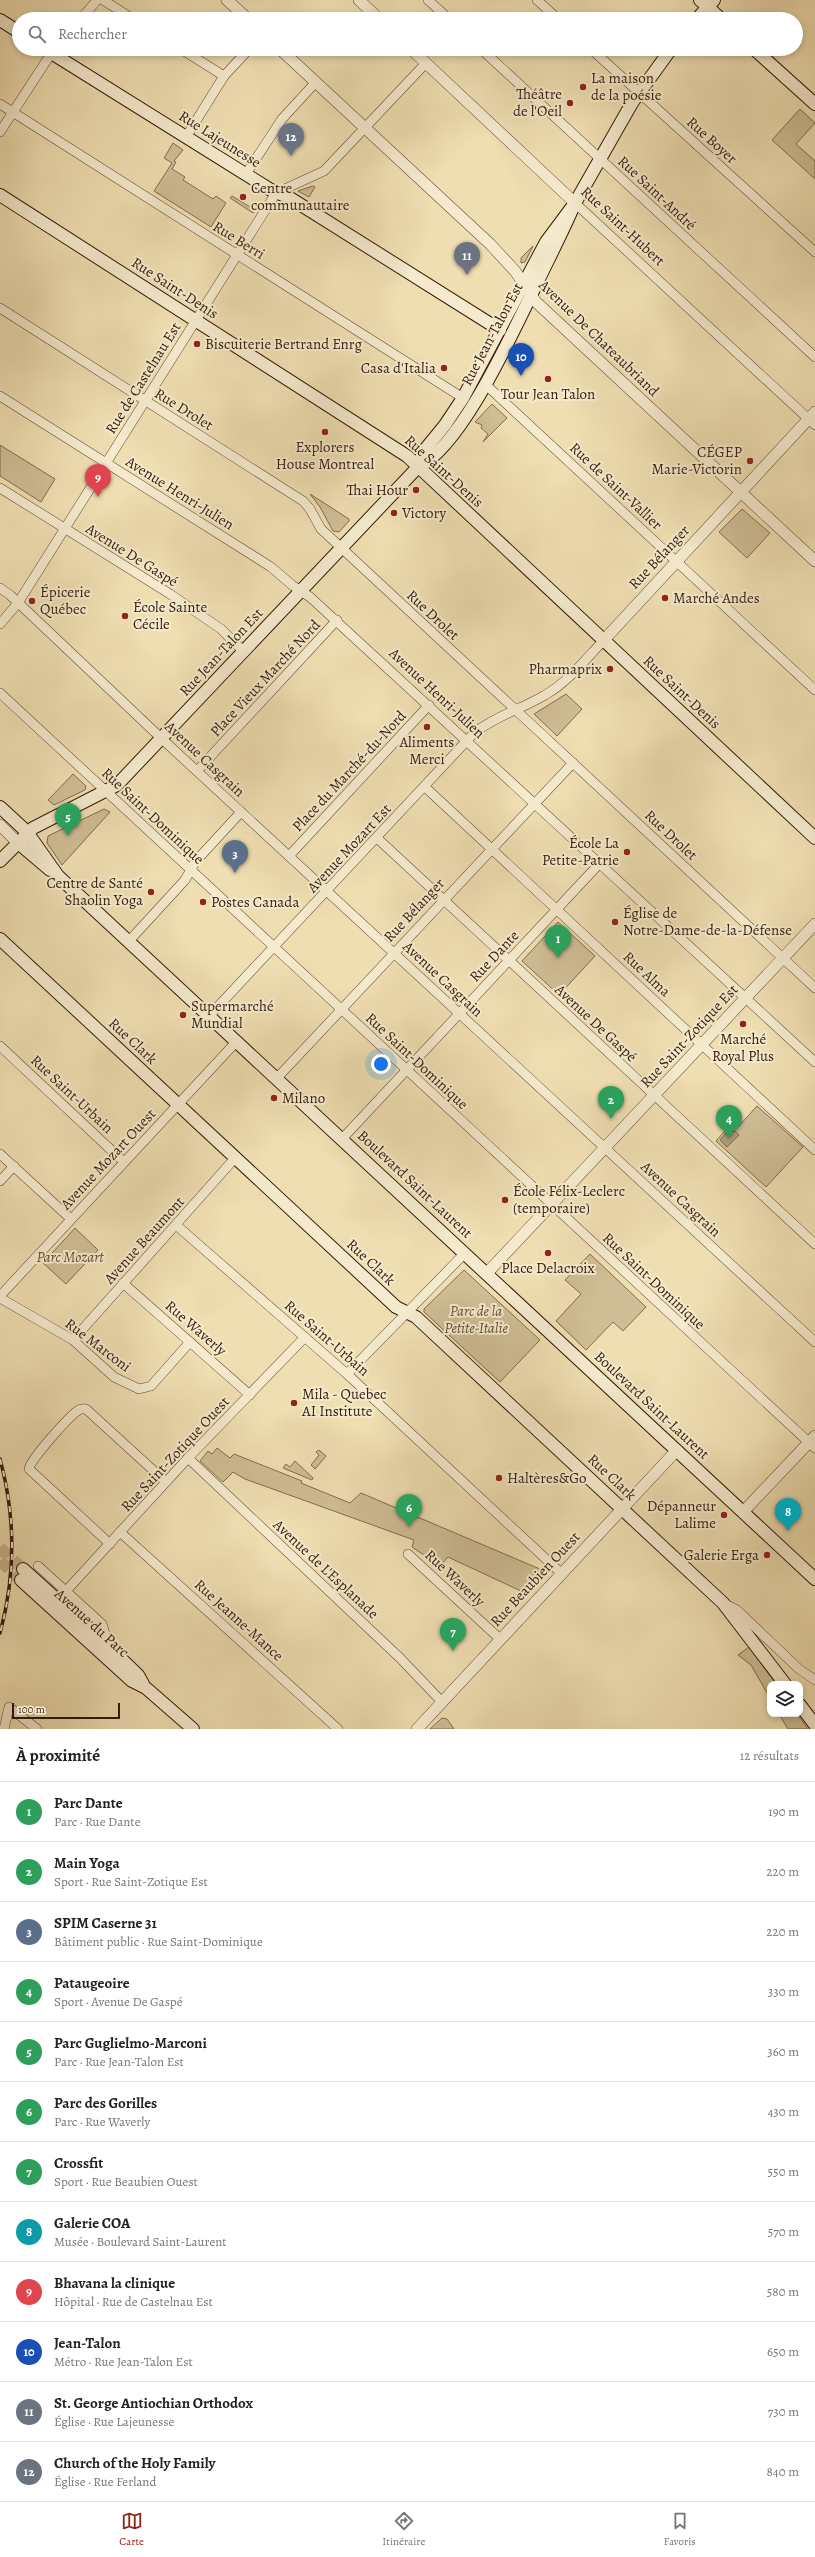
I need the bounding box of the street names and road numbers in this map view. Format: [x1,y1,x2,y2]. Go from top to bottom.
street label: Rue Lajeunesse [175,106,265,172]
street label: Rue Boyer [682,112,742,168]
street label: Rue Saint-André [613,151,701,235]
street label: Rue Saint-Hubert [577,182,669,270]
street label: Rue Berri [209,216,269,264]
street label: Rue Saint-Denis [128,253,222,323]
street label: Avenue De Chateaubriand [534,275,664,401]
street label: Rue Jean-Talon Est [456,279,528,389]
street label: Rue de Castelnau Est [101,318,185,438]
street label: Rue Drolet [151,383,217,435]
street label: Rue Saint-Denis [400,430,488,512]
street label: Rue de Saint-Vallier [565,438,667,534]
street label: Avenue Henri-Julien [121,451,238,534]
street label: Avenue De Gaspé [81,518,182,592]
street label: Rue Bélanger [624,520,694,593]
street label: Rue Drolet [402,585,464,645]
street label: Rue Jean-Talon Est [175,603,267,701]
street label: Place Vieux Marché Nord [205,614,325,741]
street label: Avenue Henri-Julien [384,643,489,743]
street label: Rue Saint-Denis [639,651,725,733]
street label: Place du Marché-du-Nord [288,705,411,836]
street label: Avenue Casgrain [160,716,249,801]
street label: Rue Saint-Dominique [97,763,209,869]
street label: Avenue Mozart Est [302,799,396,898]
street label: Rue Drolet [640,805,702,865]
street label: Rue Bélanger [379,873,449,946]
street label: Rue Dante [465,926,523,986]
street label: Avenue Casgrain [398,936,487,1021]
street label: Rue Alma [619,947,675,1001]
street label: Avenue De Gaspé [550,979,642,1066]
street label: Rue Saint-Zotique Est [636,980,742,1092]
street label: Rue Saint-Dominique [361,1008,473,1114]
street label: Rue Clark [104,1013,162,1069]
street label: Rue Saint-Urbain [26,1050,118,1138]
street label: Avenue Mozart Ouest [55,1104,160,1215]
street label: Boulevard Saint-Laurent [353,1125,477,1243]
street label: Avenue Casgrain [636,1156,725,1241]
street label: Avenue Beaumont [99,1192,189,1289]
street label: Rue Saint-Dominique [598,1228,710,1334]
street label: Rue Clark [342,1234,400,1290]
street label: Rue Waverly [161,1296,231,1360]
street label: Rue Saint-Urbain [280,1296,374,1380]
street label: Rue Marconi [61,1314,135,1376]
street label: Boulevard Saint-Laurent [590,1346,714,1464]
street label: Rue Saint-Zotique Ouest [116,1392,234,1516]
street label: Rue Clark [583,1449,641,1505]
street label: Avenue de L'Esplanade [268,1514,383,1623]
street label: Rue Beaubien Ouest [486,1527,584,1631]
street label: Rue Waverly [421,1545,490,1611]
street label: Rue Jeanne-Mance [190,1575,288,1666]
street label: Avenue du Parc [50,1584,134,1662]

